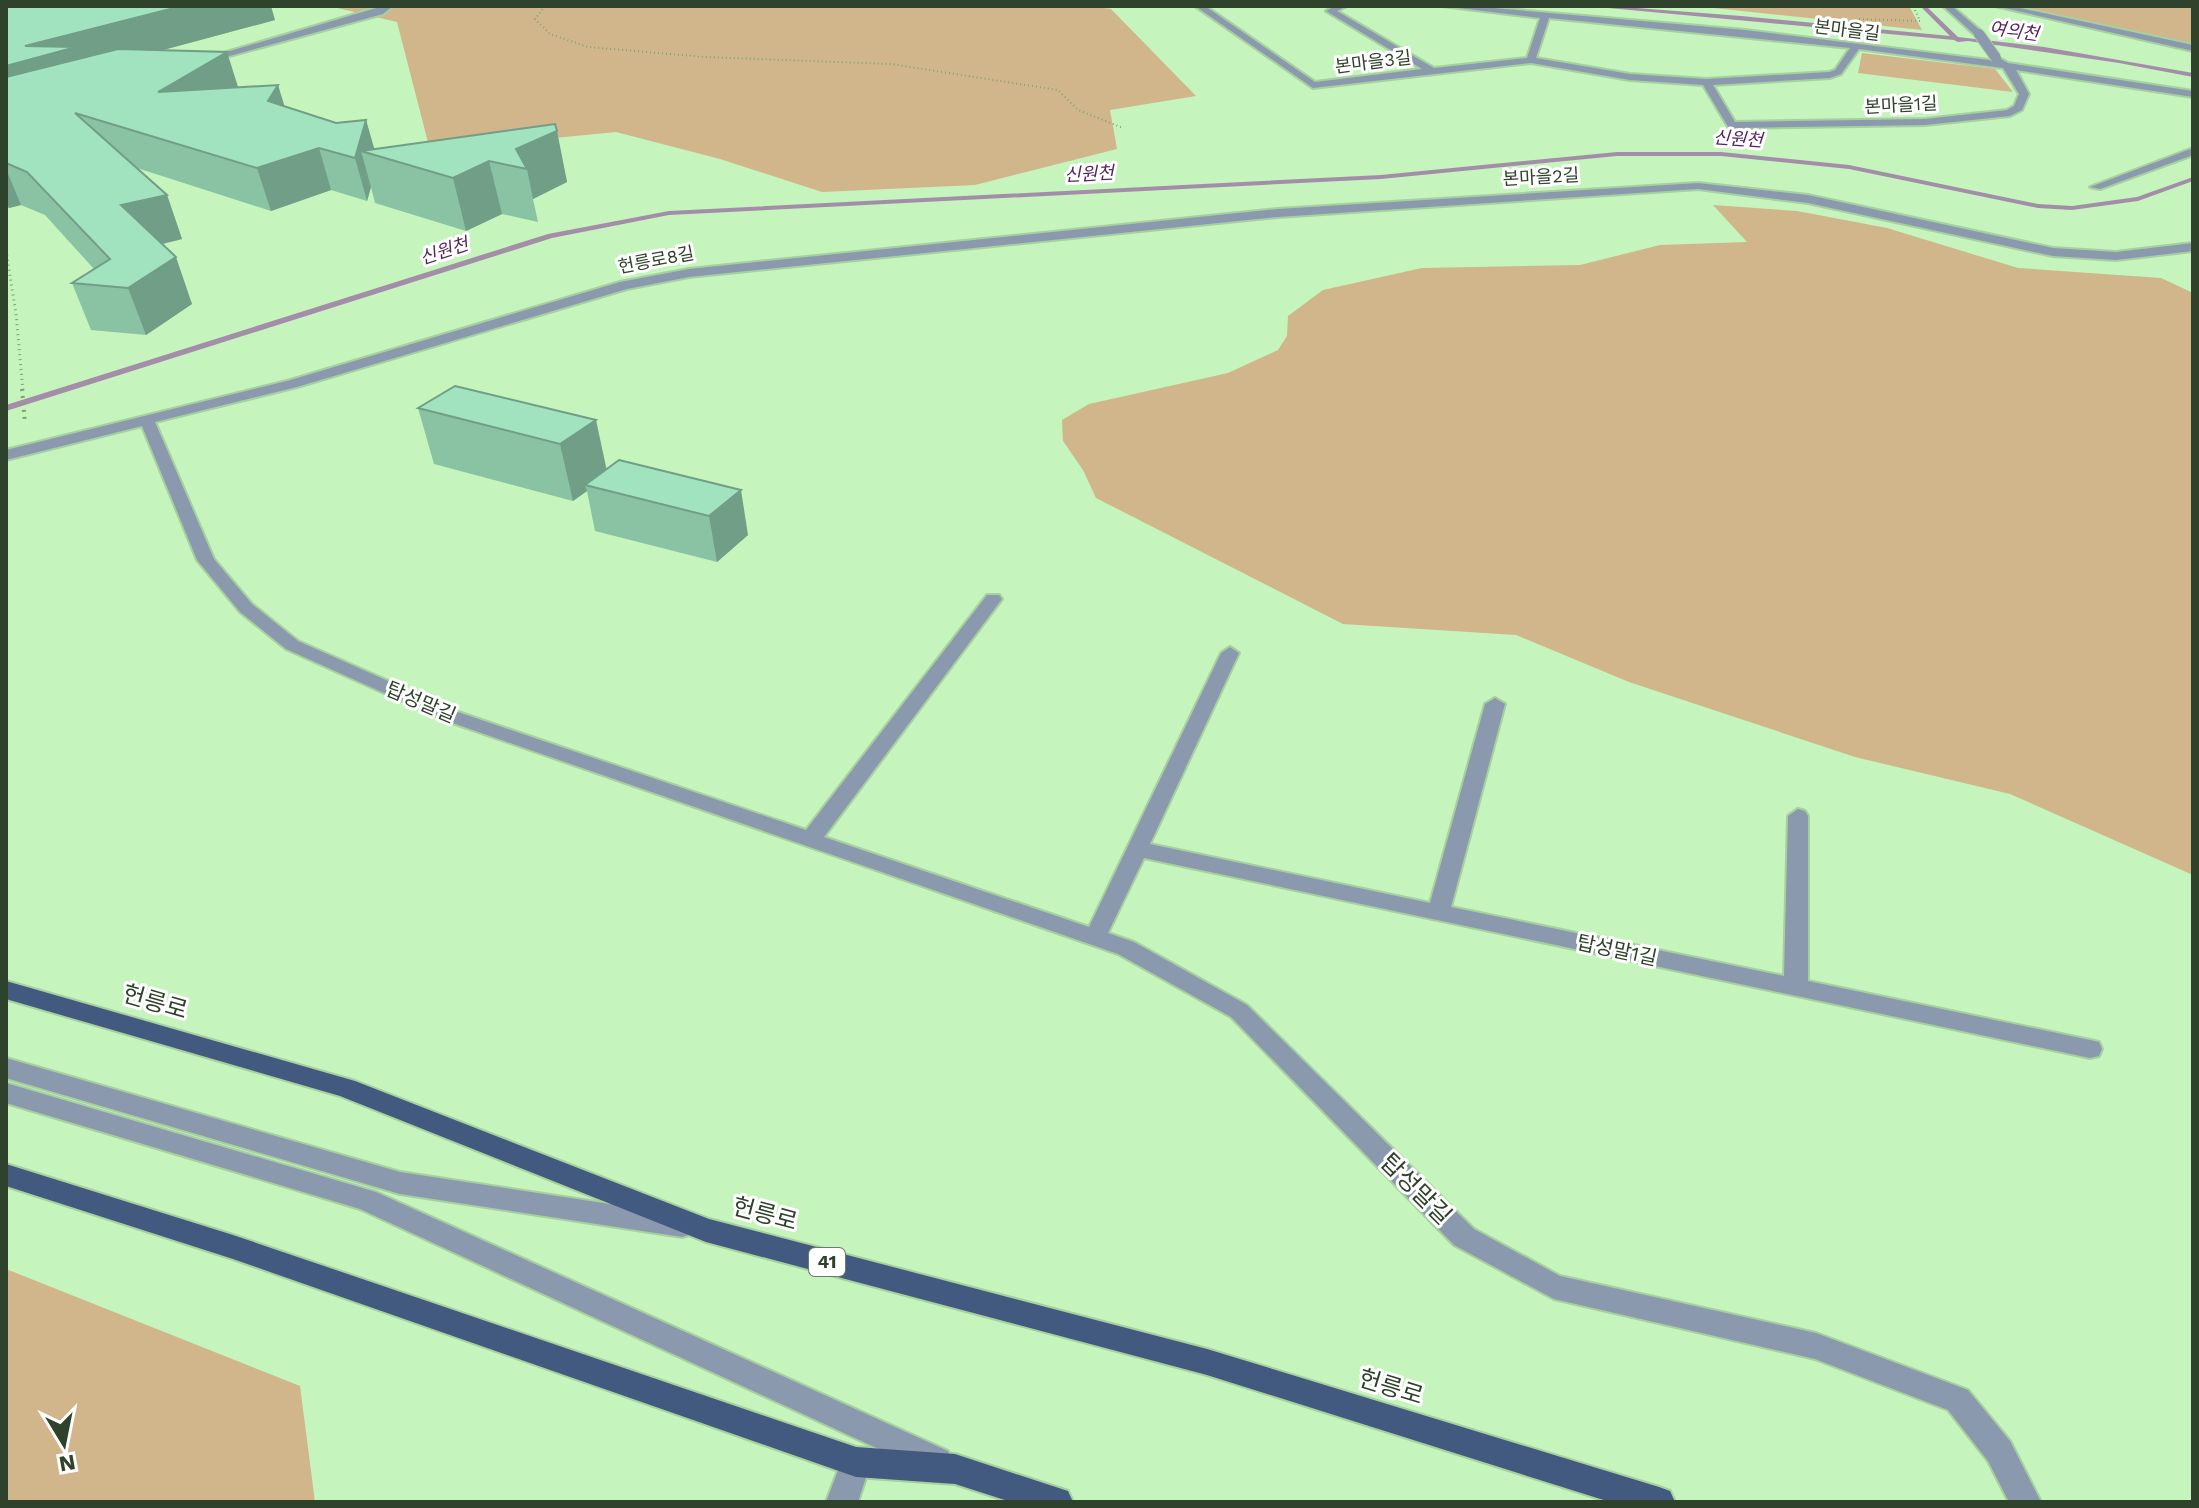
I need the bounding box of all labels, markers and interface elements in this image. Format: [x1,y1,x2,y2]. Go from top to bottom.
street label: 본마을길 [1813,15,1881,44]
water label: 여의천 [1988,17,2043,45]
street label: 본마을3길 [1334,46,1412,77]
street label: 본마을1길 [1864,92,1938,117]
water label: 신원천 [1713,126,1766,151]
water label: 신원천 [1064,162,1117,185]
street label: 본마을2길 [1502,164,1580,189]
water label: 신원천 [417,232,473,268]
street label: 헌릉로8길 [616,242,696,277]
street label: 탑성말길 [382,677,460,727]
street label: 탑성말1길 [1575,930,1659,970]
street label: 헌릉로 [119,979,191,1025]
street label: 탑성말길 [1375,1148,1457,1230]
street label: 헌릉로 [729,1192,801,1236]
road number: 41 [809,1248,845,1276]
street label: 헌릉로 [1355,1364,1427,1410]
north arrow [24,1404,104,1484]
text: N [57,1449,78,1477]

